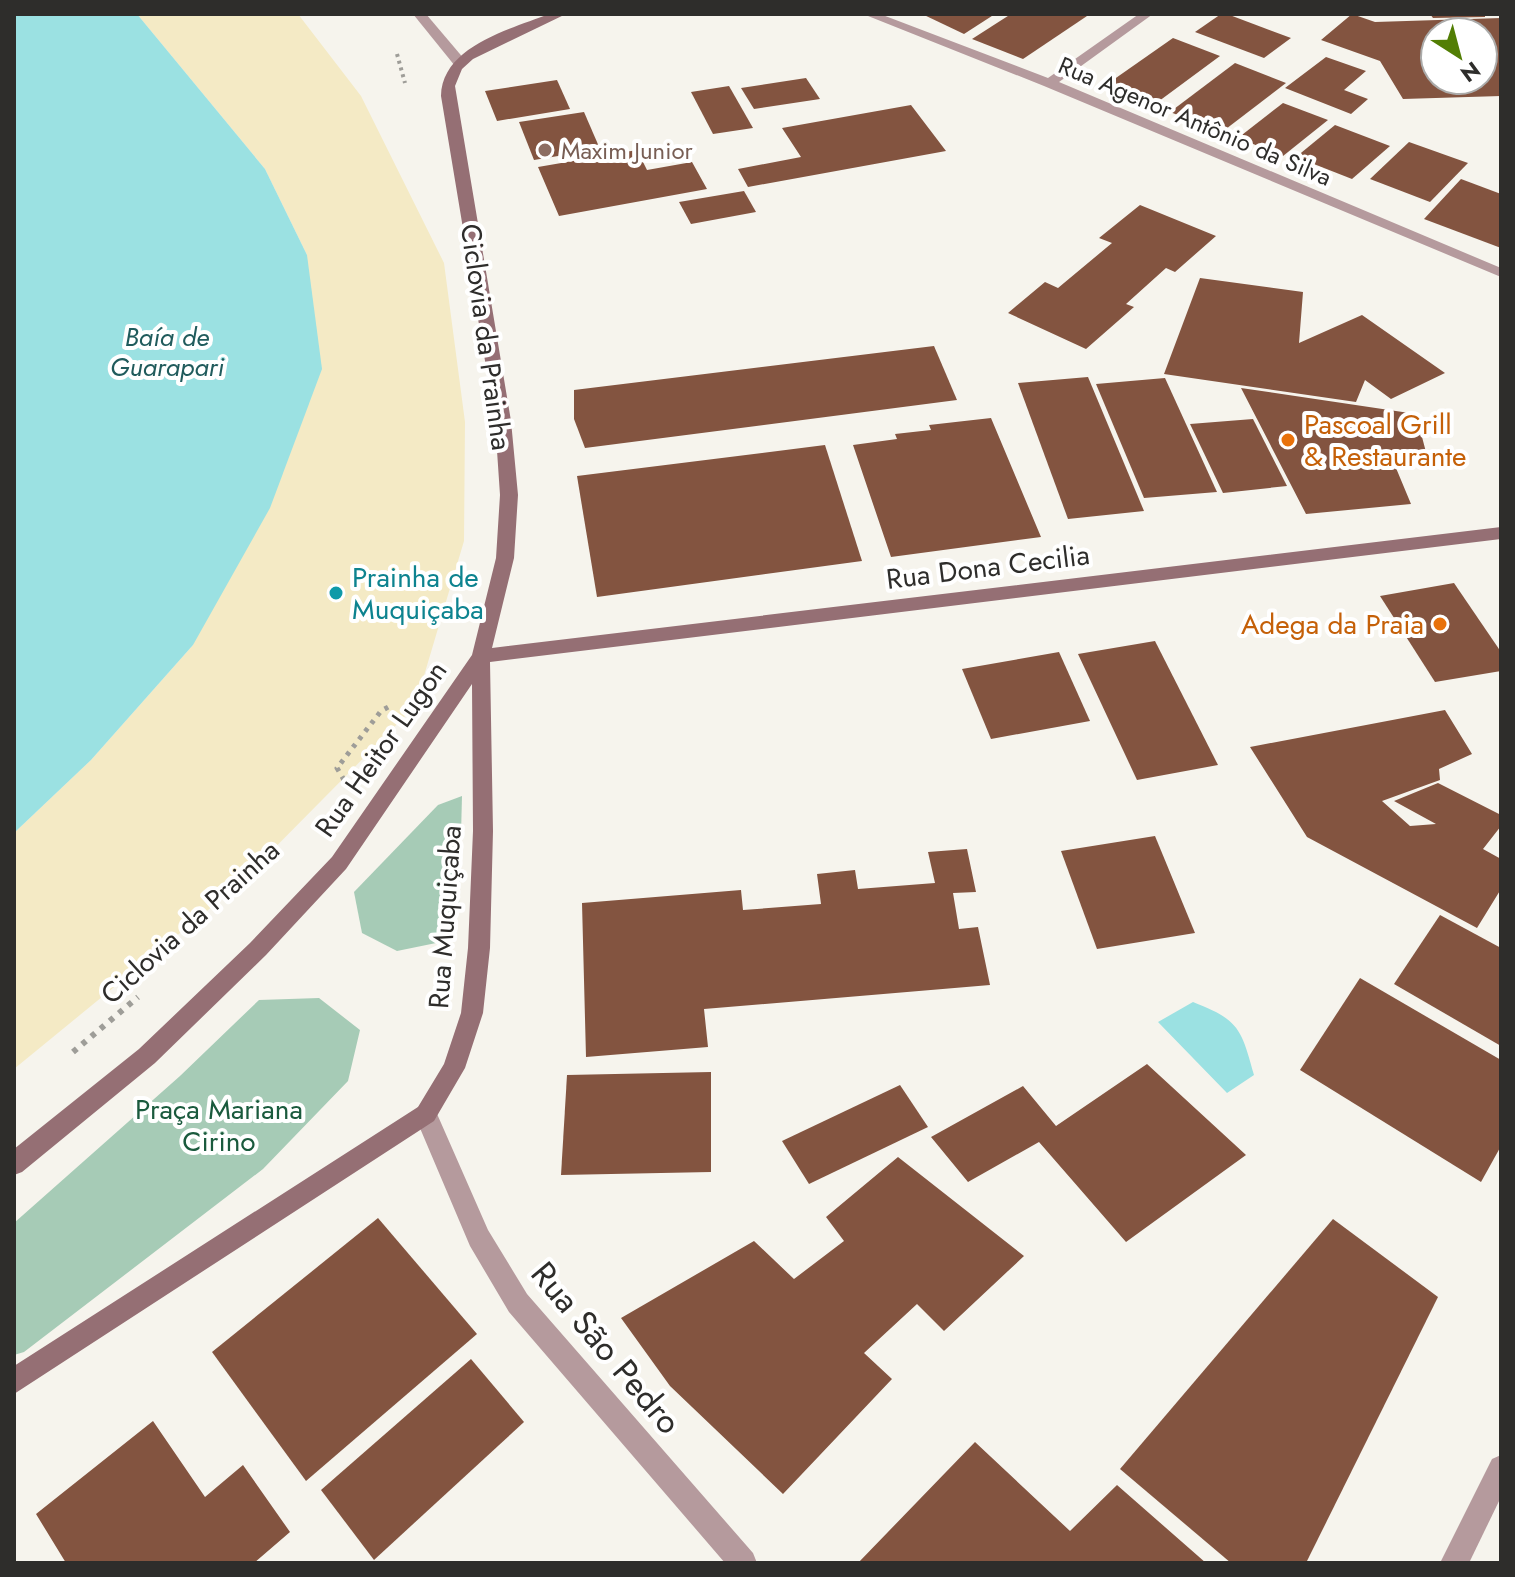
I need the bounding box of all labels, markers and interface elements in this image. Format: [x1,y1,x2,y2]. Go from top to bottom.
north arrow [1419,16,1499,96]
street label: Rua Agenor Antônio da Silva [1053,48,1337,194]
text: N [1454,54,1487,90]
place label: Maxim Junior [561,133,694,168]
marker: Maxim Junior [536,141,554,159]
street label: Ciclovia da Prainha [450,221,522,453]
water label: Baía de Guarapari [110,318,225,386]
place label: Pascoal Grill & Restaurante [1304,404,1467,477]
marker: Pascoal Grill & Restaurante [1279,431,1297,449]
street label: Rua Dona Cecilia [884,534,1092,600]
place label: Prainha de Muquiçaba [352,557,484,630]
marker: Prainha de Muquiçaba [327,584,345,602]
place label: Adega da Praia [1241,604,1424,645]
marker: Adega da Praia [1431,615,1449,633]
street label: Rua Heitor Lugon [305,653,457,845]
street label: Rua Muquiçaba [418,824,472,1010]
street label: Ciclovia da Prainha [91,830,289,1014]
park label: Praça Mariana Cirino [135,1089,303,1162]
street label: Rua São Pedro [519,1251,693,1445]

